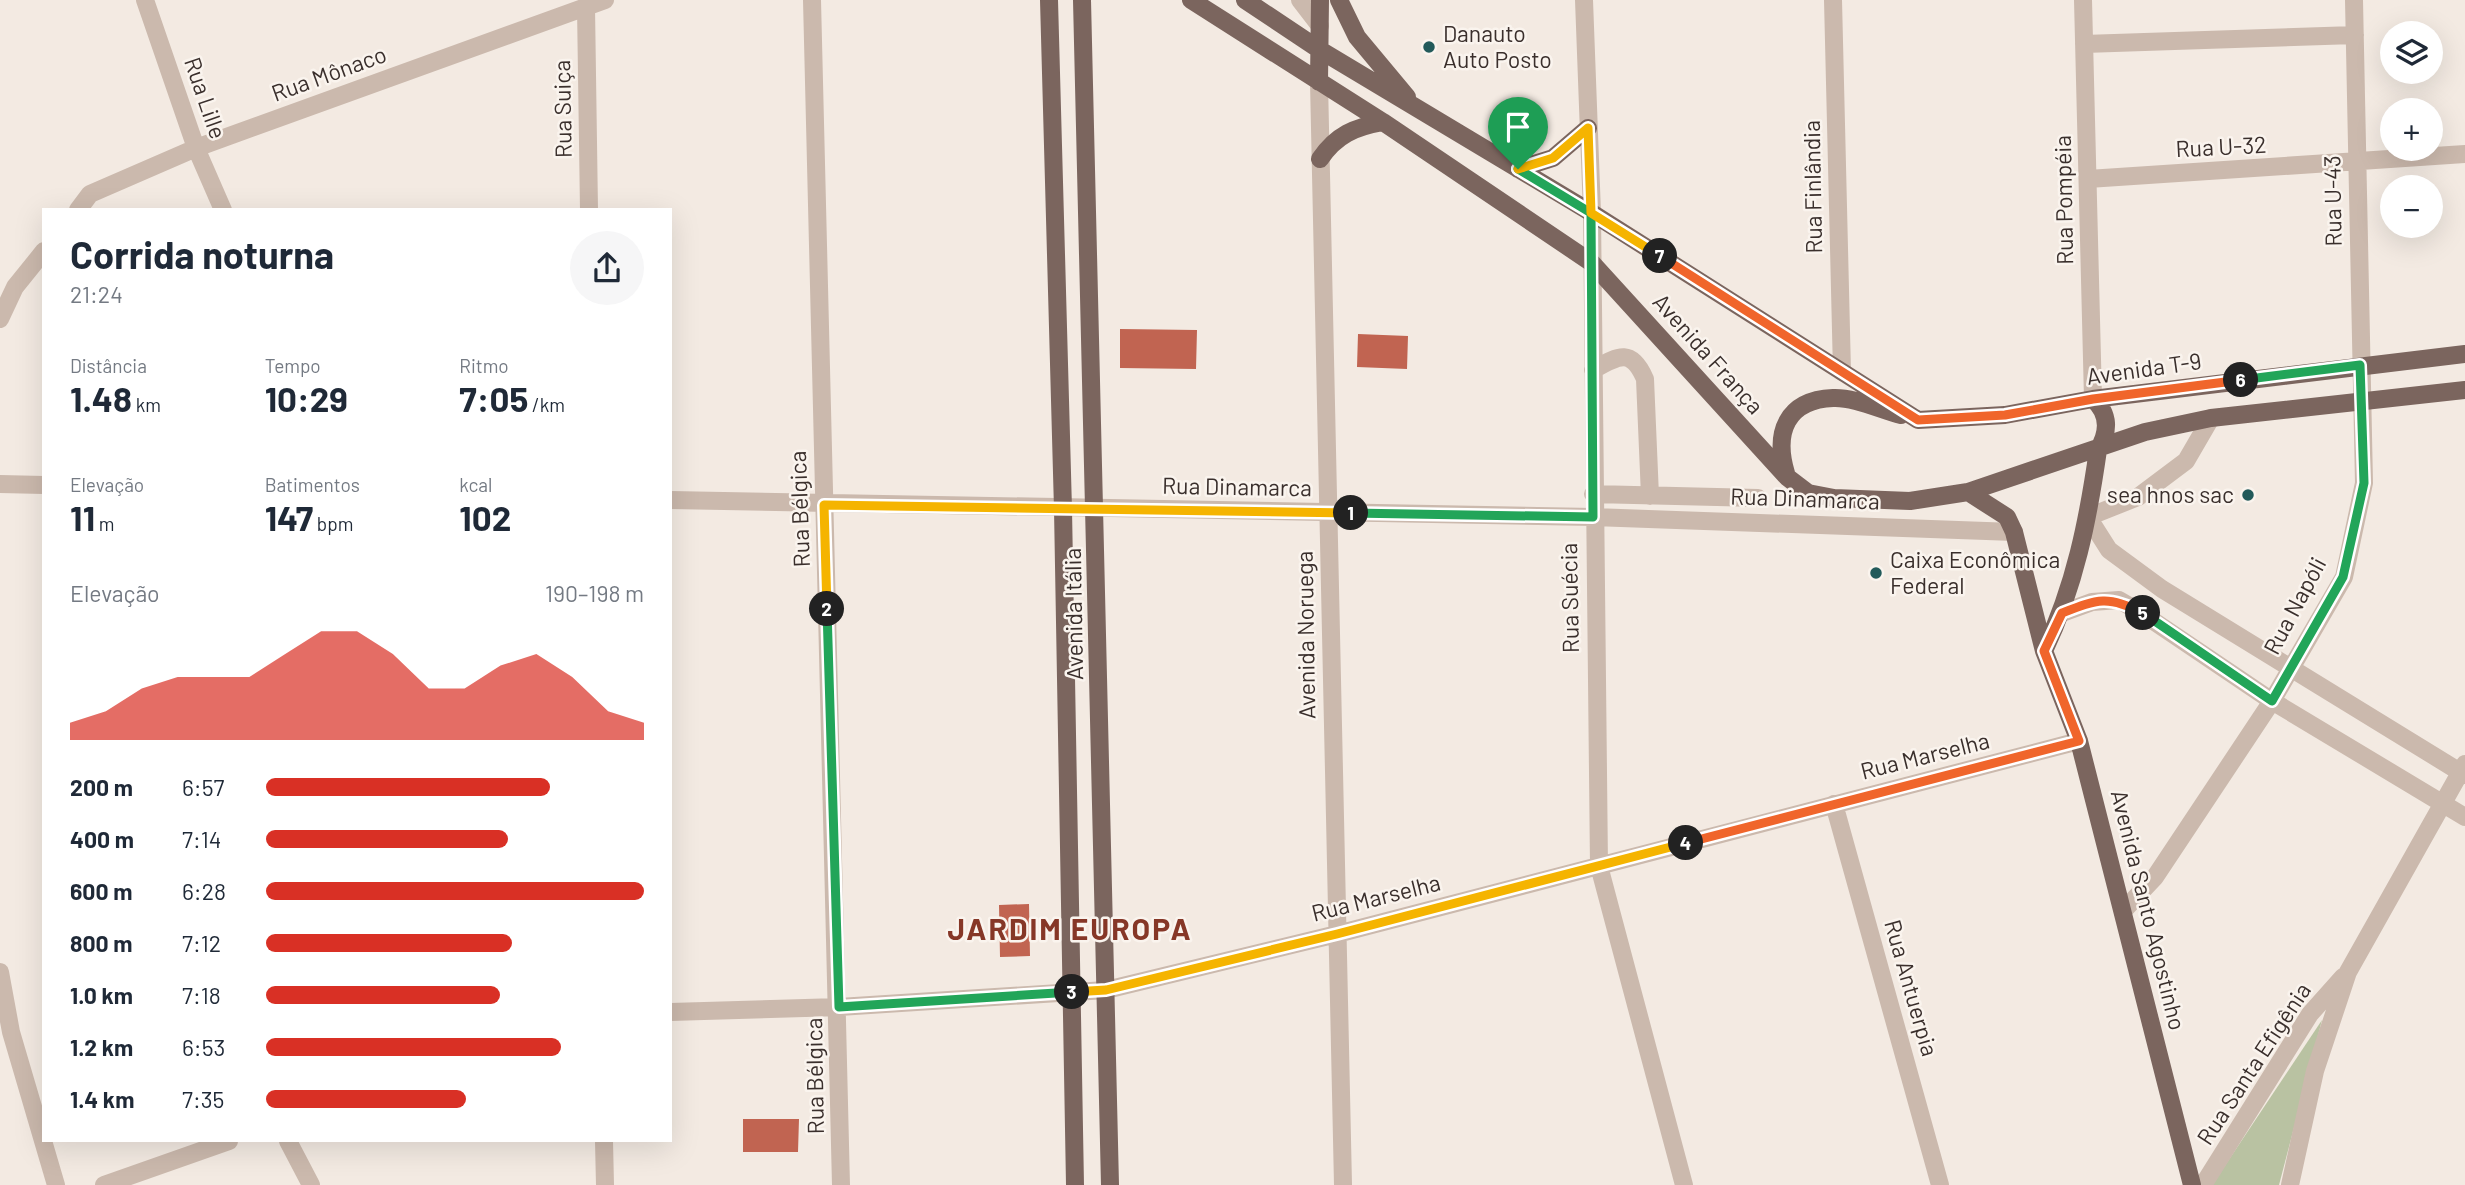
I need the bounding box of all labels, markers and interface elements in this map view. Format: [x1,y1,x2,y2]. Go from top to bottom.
place label: Danauto Auto Posto [1443,19,1552,73]
map controls [2380,21,2443,238]
button: layers [2380,21,2443,84]
street label: Rua Mônaco [267,39,390,107]
marker: Danauto Auto Posto [1421,39,1437,55]
street label: Rua Lille [179,53,233,142]
street label: Rua Suiça [547,60,577,158]
pin [1488,97,1548,169]
button: + [2380,98,2443,161]
icon: arrive [1499,108,1537,146]
street label: Rua Finlândia [1797,120,1827,254]
street label: Rua U-32 [2175,130,2267,162]
street label: Rua Pompéia [2048,135,2078,265]
street label: Rua U-43 [2317,155,2347,247]
button: − [2380,175,2443,238]
text: Corrida noturna [70,231,334,277]
button: share [570,231,644,305]
pin: 7 [1642,238,1678,274]
text: 7 [1655,244,1664,267]
text: 21:24 [70,280,123,308]
street label: Avenida França [1647,287,1770,419]
street label: Avenida T-9 [2085,346,2203,390]
text: Distância [70,354,147,377]
text: Tempo [265,354,321,377]
text: Ritmo [459,354,509,377]
pin: 6 [2224,362,2258,398]
text: 6 [2235,368,2246,391]
text: 1.48 [70,377,132,419]
text: 10:29 [265,377,348,419]
text: 7:05 [459,377,528,419]
text: km [132,393,161,416]
text: /km [528,393,565,416]
street label: Rua Bélgica [783,450,815,568]
street label: Rua Dinamarca [1162,471,1312,501]
text: Elevação [70,473,144,496]
text: Batimentos [265,473,360,496]
text: kcal [459,473,492,496]
place label: sea hnos sac [2107,480,2234,508]
street label: Rua Dinamarca [1730,481,1880,515]
marker: sea hnos sac [2240,487,2256,503]
text: 11 [70,496,95,538]
text: 147 [265,496,313,538]
text: 102 [459,496,511,538]
pin: 1 [1334,496,1368,530]
text: 1 [1347,501,1354,524]
text: m [95,512,115,535]
text: bpm [313,512,353,535]
street label: Rua Suécia [1554,543,1584,653]
place label: Caixa Econômica Federal [1890,545,2060,599]
street label: Avenida Itália [1058,548,1088,680]
street label: Avenida Noruega [1290,551,1320,719]
street label: Rua Napóli [2257,552,2331,659]
marker: Caixa Econômica Federal [1868,565,1884,581]
text: Elevação [70,579,160,607]
text: 190–198 m [545,579,644,607]
pin: 2 [810,592,844,626]
pin: 5 [2126,596,2160,630]
text: 2 [821,597,832,620]
text: 5 [2137,601,2148,624]
street label: Rua Marselha [1857,725,1992,785]
text: 200 m [70,773,133,801]
text: 6:57 [182,773,224,801]
street label: Avenida Santo Agostinho [2106,787,2192,1033]
text: 400 m [70,825,134,853]
text: 7:14 [182,825,221,853]
pin: 4 [1668,826,1704,860]
text: 4 [1680,831,1691,854]
street label: Rua Marselha [1308,867,1443,927]
text: 600 m [70,877,132,905]
text: 6:28 [182,877,226,905]
district label: JARDIM EUROPA [947,910,1193,946]
street label: Rua Antuerpia [1879,916,1945,1059]
text: 800 m [70,929,132,957]
text: 7:12 [182,929,221,957]
pin: 3 [1054,974,1090,1010]
street label: Rua Santa Efigênia [2190,977,2316,1150]
text: 3 [1066,980,1077,1003]
text: 1.0 km [70,981,133,1009]
text: 7:18 [182,981,221,1009]
street label: Rua Bélgica [799,1017,829,1135]
text: 1.2 km [70,1033,133,1061]
text: 6:53 [182,1033,225,1061]
text: 1.4 km [70,1085,134,1113]
text: 7:35 [182,1085,224,1113]

